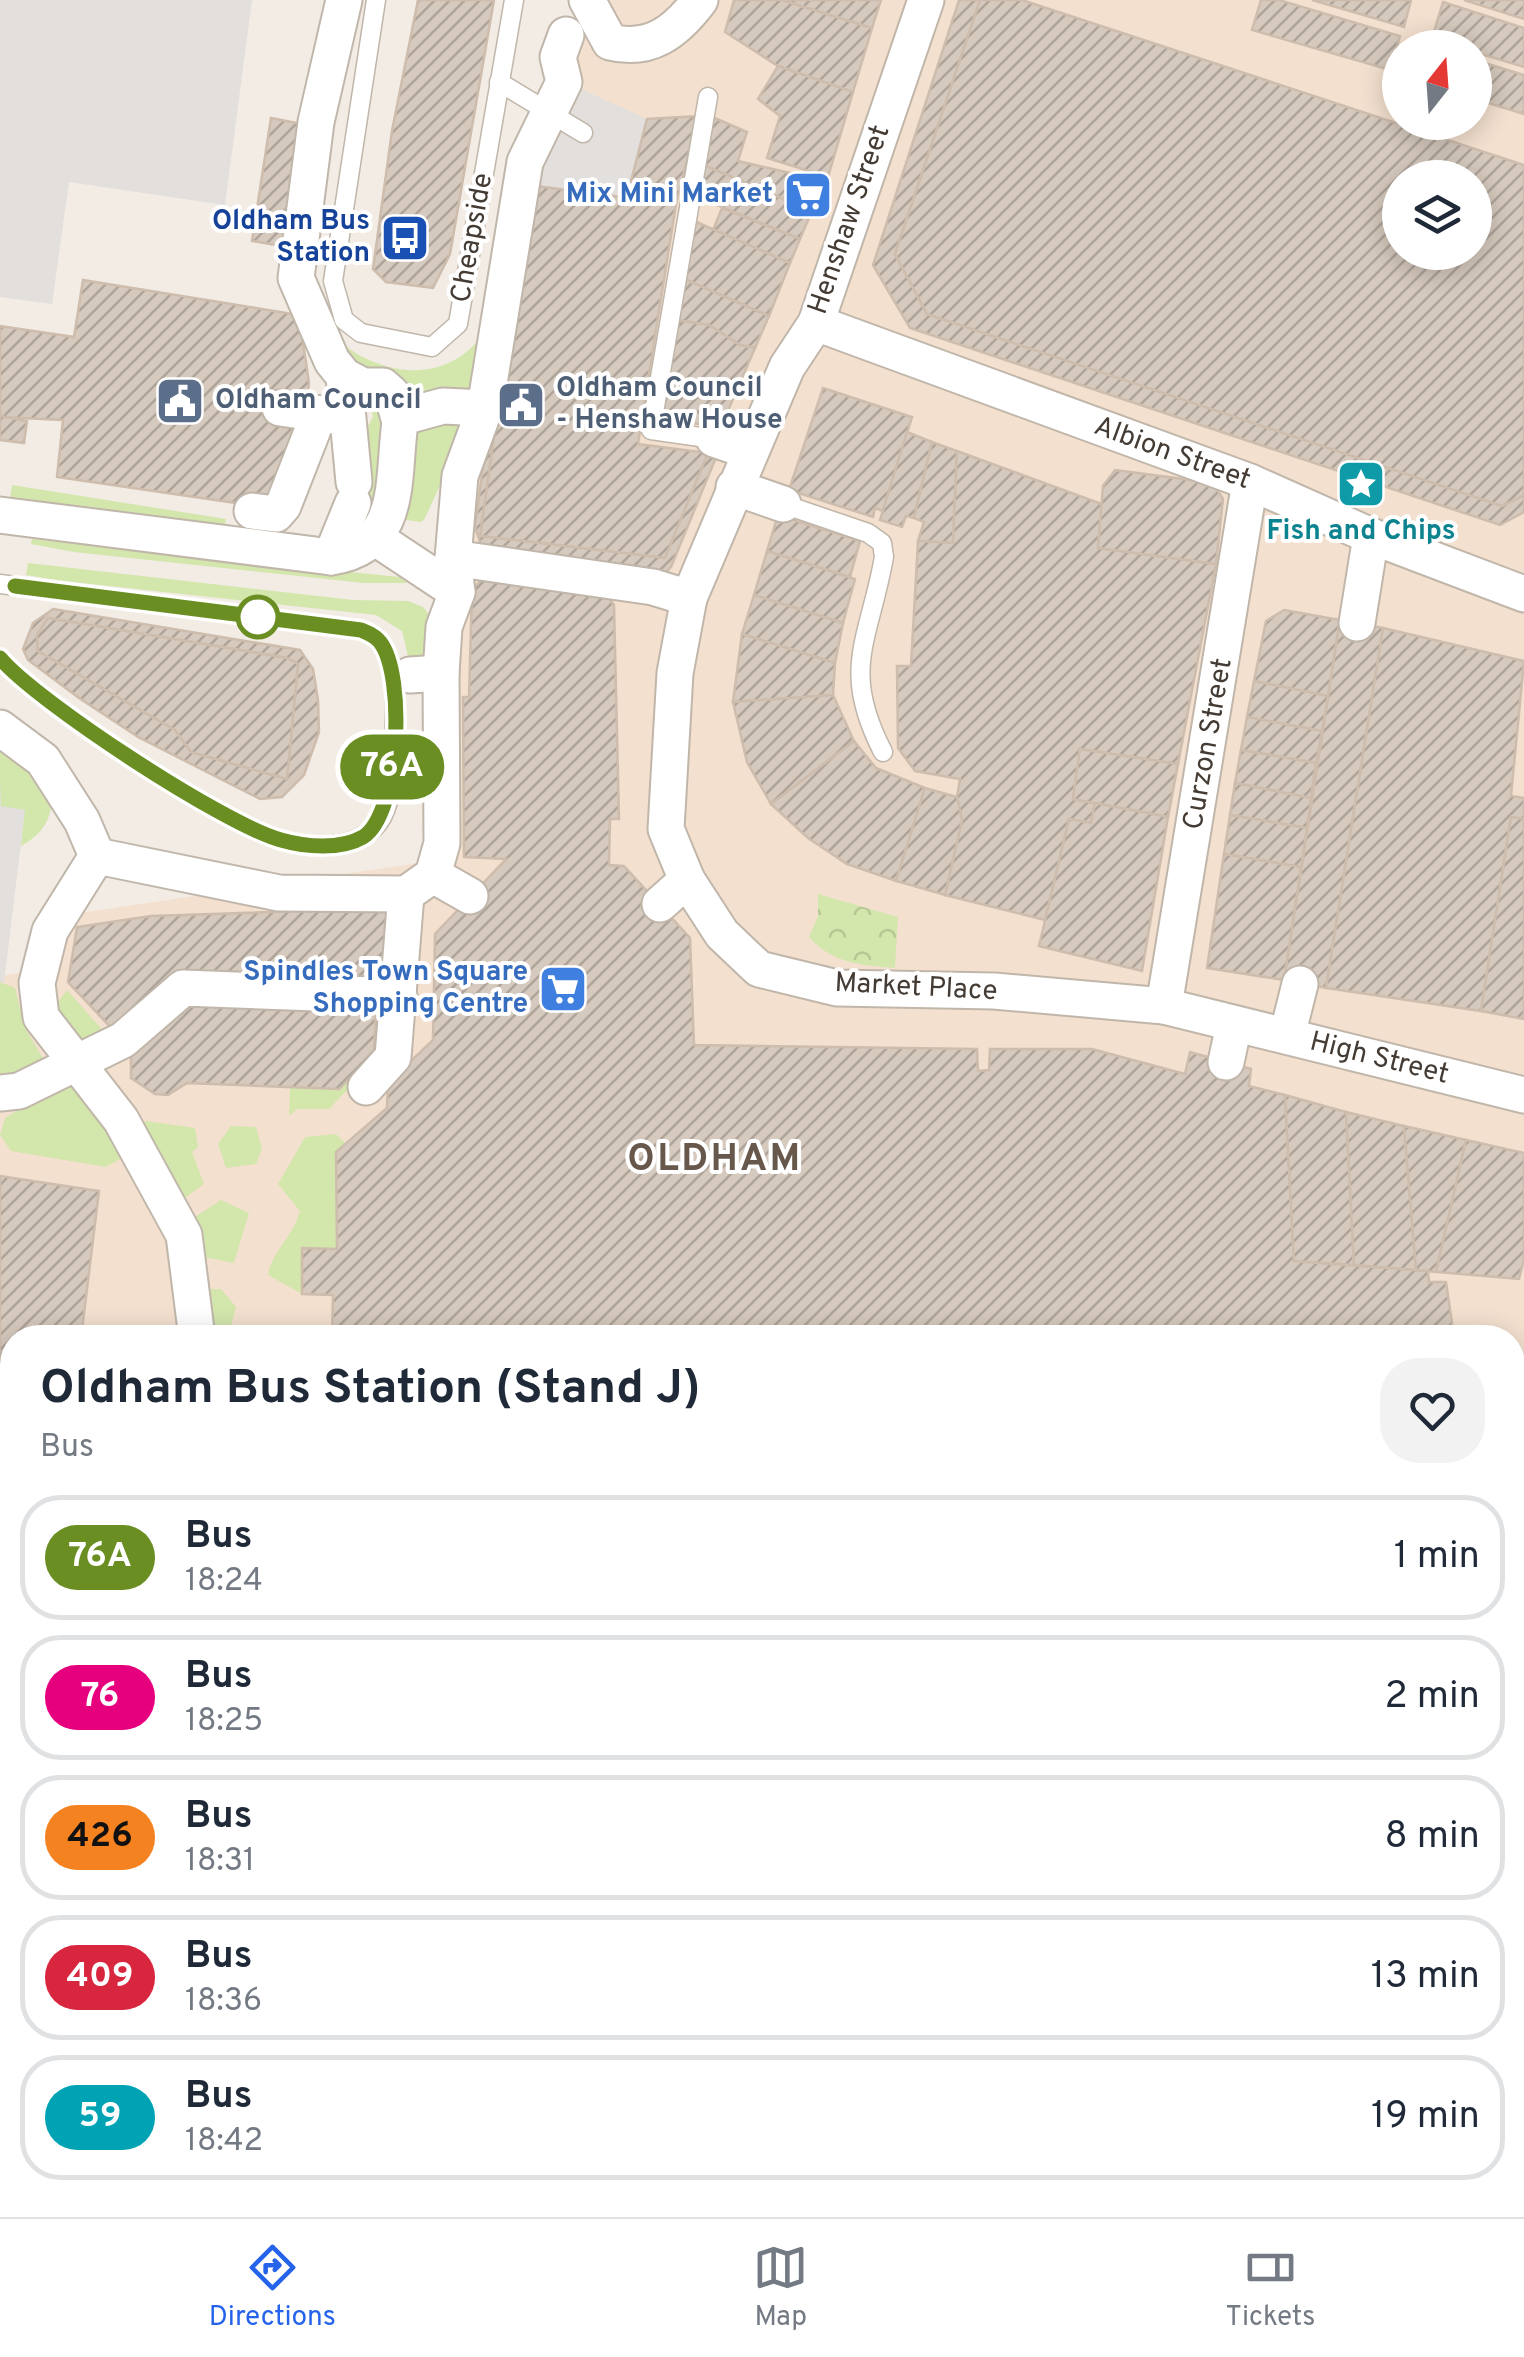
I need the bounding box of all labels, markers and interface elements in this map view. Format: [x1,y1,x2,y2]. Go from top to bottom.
north arrow [1382,30,1492,140]
map controls [1382,30,1492,270]
street label: Henshaw Street [801,121,899,319]
button: layers [1382,160,1492,270]
supermarket icon: Mix Mini Market [782,169,834,221]
street label: Cheapside [444,170,502,306]
place label: Mix Mini Market [566,177,773,213]
place label: Oldham Bus Station [212,204,370,272]
bus stop icon: Oldham Bus Station [379,212,431,264]
place label: Oldham Council - Henshaw House [556,371,783,439]
public building icon: Oldham Council [154,375,206,427]
public building icon: Oldham Council - Henshaw House [495,379,547,431]
place label: Oldham Council [215,383,422,419]
street label: Albion Street [1089,409,1255,499]
place icon: Fish and Chips [1335,458,1387,510]
place label: Fish and Chips [1266,514,1456,550]
unlabelled marker [237,596,279,638]
street label: Curzon Street [1176,655,1242,833]
line badge: 76A [334,734,450,800]
text: 76A [360,745,424,789]
place label: Spindles Town Square Shopping Centre [243,955,528,1023]
supermarket icon: Spindles Town Square Shopping Centre [537,963,589,1015]
street label: Market Place [834,966,998,1010]
street label: High Street [1306,1024,1452,1094]
district label: OLDHAM [627,1136,803,1185]
button: heart [1380,1358,1485,1463]
text: Oldham Bus Station (Stand J) [40,1360,701,1420]
text: Bus [40,1428,94,1468]
text: Bus [185,1513,252,1562]
text: 1 min [1394,1533,1480,1582]
text: 76A [68,1535,132,1579]
text: 18:24 [185,1562,263,1602]
text: Bus [185,1653,252,1702]
text: 2 min [1385,1673,1480,1722]
text: 76 [81,1675,119,1719]
text: 18:25 [185,1702,263,1742]
text: Bus [185,1793,252,1842]
text: 8 min [1385,1813,1480,1862]
text: 426 [67,1815,133,1859]
text: 18:31 [185,1842,255,1882]
text: Bus [185,1933,252,1982]
text: 13 min [1371,1953,1480,2002]
text: 409 [66,1955,134,1999]
text: 18:36 [185,1982,262,2022]
text: Bus [185,2073,252,2122]
text: 19 min [1371,2093,1480,2142]
text: 59 [79,2095,121,2139]
text: 18:42 [185,2122,263,2162]
tab: Directions [209,2240,336,2336]
tab: Map [753,2240,808,2336]
tab: Tickets [1226,2240,1315,2336]

